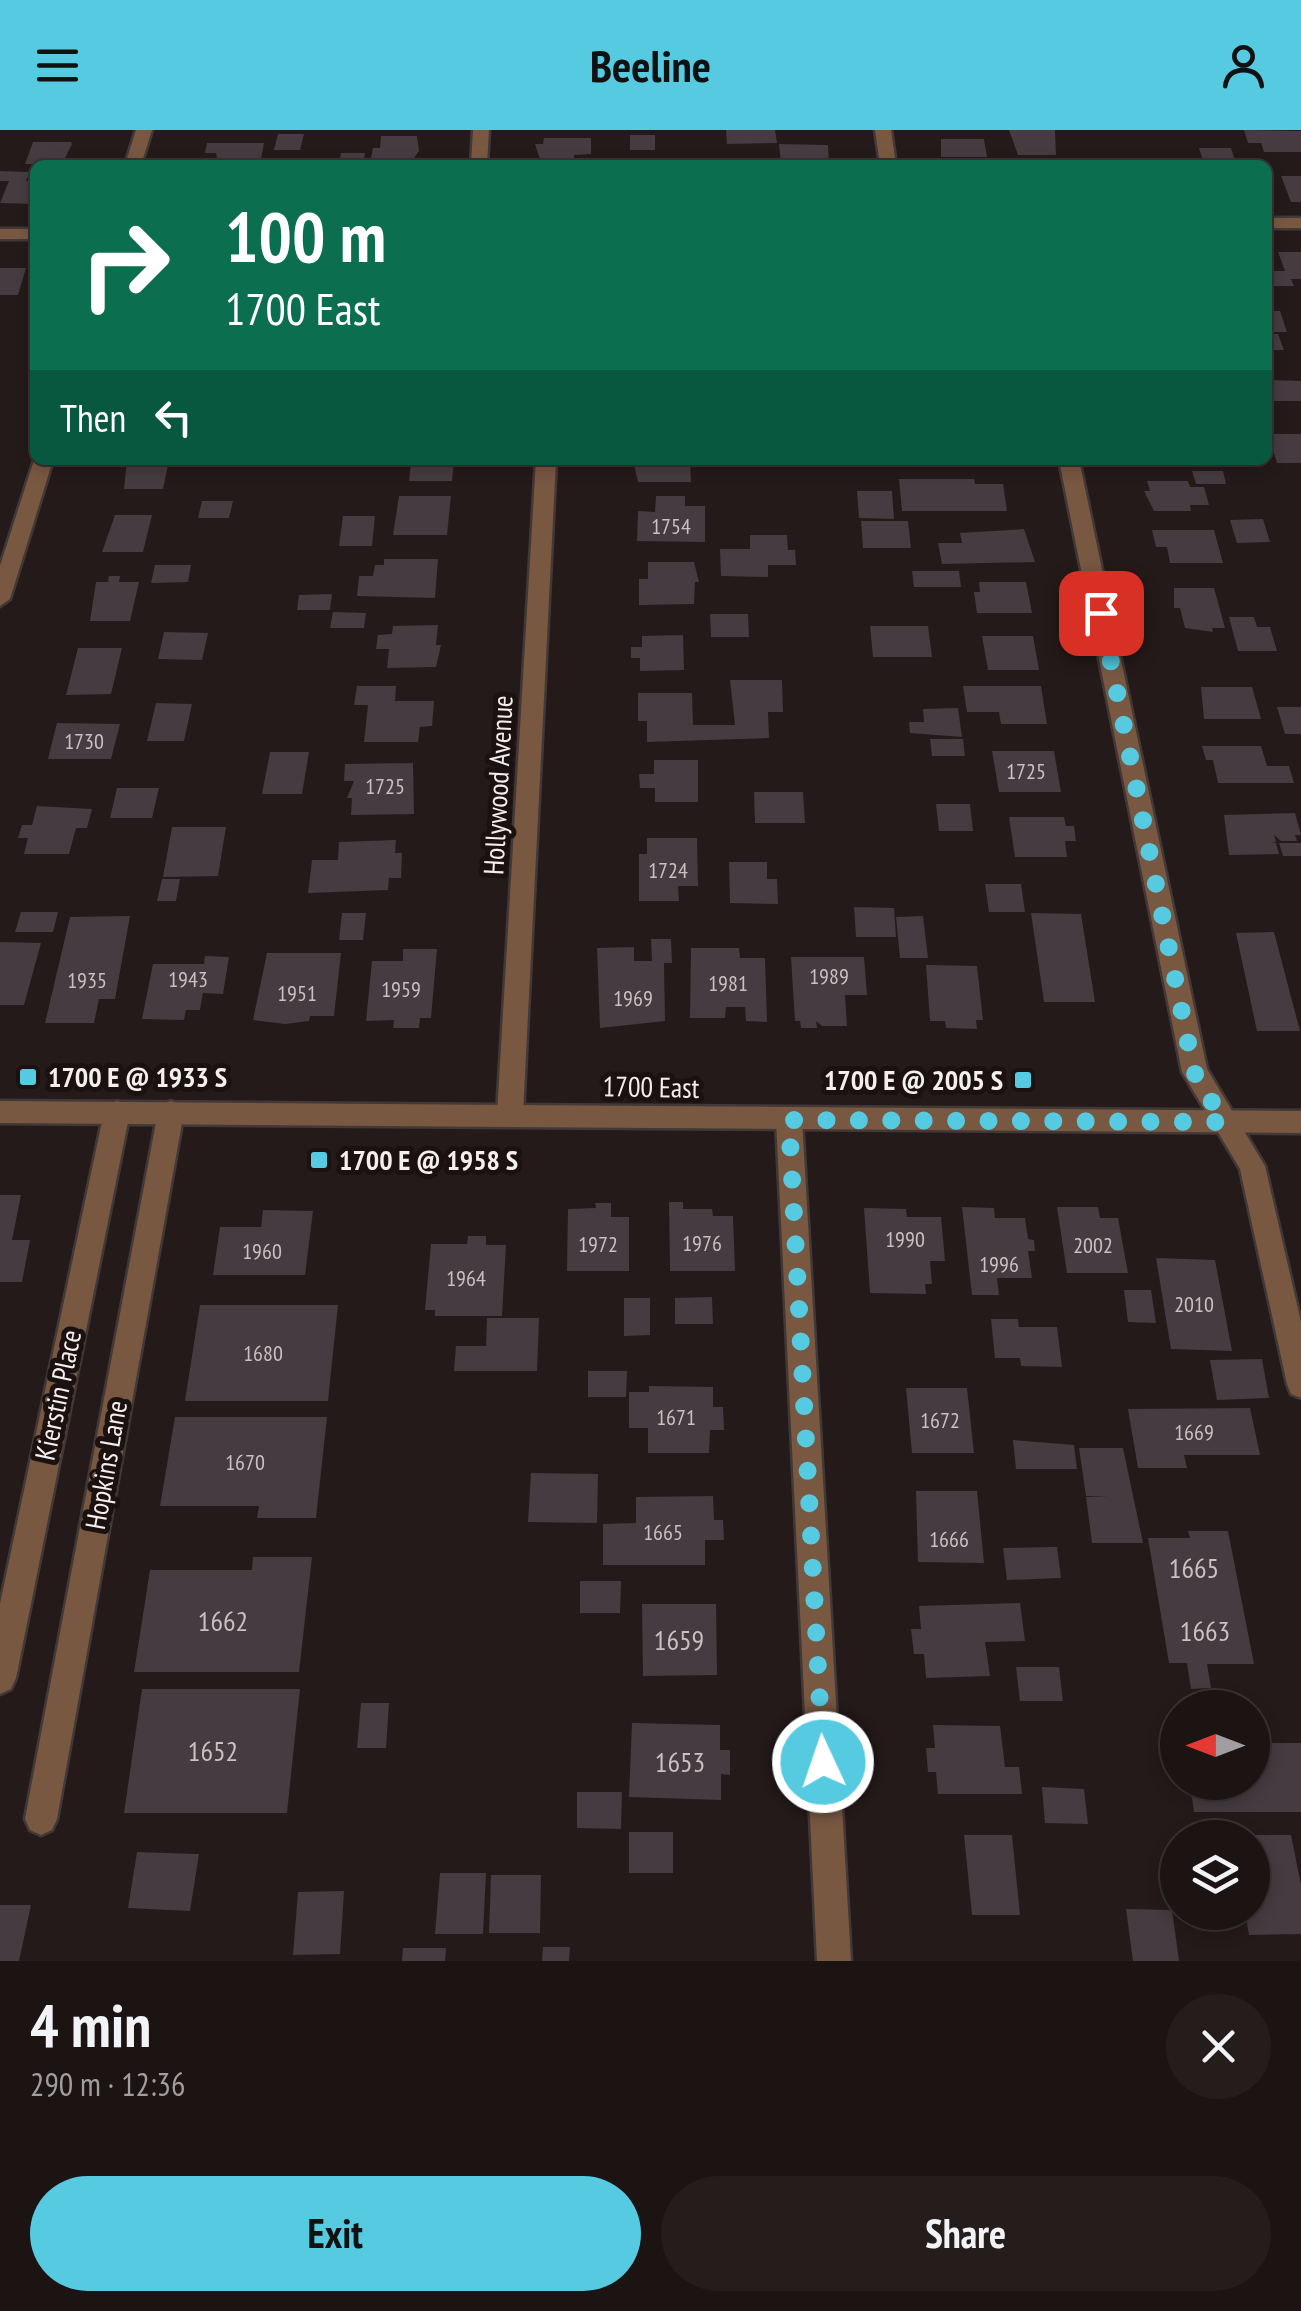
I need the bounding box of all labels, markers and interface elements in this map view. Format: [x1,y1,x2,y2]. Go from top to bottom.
text: Beeline [590,36,711,94]
icon: menu [30,38,85,93]
icon: person [1216,38,1271,93]
text: 100 m [225,191,386,281]
icon: right [60,200,190,330]
text: 1700 East [225,279,380,337]
icon: left [146,390,201,445]
text: Then [60,393,126,442]
house number: 1754 [651,512,691,540]
pin [1059,571,1144,656]
icon: arrive [1074,586,1129,641]
street label: Hollywood Avenue [474,694,521,876]
house number: 1730 [64,727,104,755]
house number: 1725 [1006,757,1046,785]
house number: 1725 [365,772,405,800]
house number: 1724 [648,856,688,884]
house number: 1989 [809,962,849,990]
house number: 1943 [168,965,208,993]
house number: 1935 [67,966,107,994]
house number: 1981 [708,969,748,997]
house number: 1959 [381,975,421,1003]
house number: 1951 [277,979,317,1007]
house number: 1969 [613,984,653,1012]
place label: 1700 E @ 1933 S [48,1058,227,1095]
place label: 1700 E @ 2005 S [824,1061,1003,1098]
marker: 1700 E @ 1933 S [17,1066,39,1088]
street label: 1700 East [602,1067,700,1106]
marker: 1700 E @ 2005 S [1012,1069,1034,1091]
place label: 1700 E @ 1958 S [339,1141,518,1178]
marker: 1700 E @ 1958 S [308,1149,330,1171]
house number: 1990 [885,1225,925,1253]
house number: 1976 [682,1229,722,1257]
house number: 1972 [578,1230,618,1258]
house number: 2002 [1073,1231,1113,1259]
house number: 1960 [242,1237,282,1265]
house number: 1996 [979,1250,1019,1278]
house number: 1964 [446,1264,486,1292]
house number: 2010 [1174,1290,1214,1318]
street label: Kierstin Place [26,1326,89,1463]
house number: 1680 [243,1339,283,1367]
street label: Hopkins Lane [76,1398,135,1532]
house number: 1671 [656,1403,696,1431]
house number: 1672 [920,1406,960,1434]
house number: 1669 [1174,1418,1214,1446]
house number: 1670 [225,1448,265,1476]
house number: 1665 [643,1518,683,1546]
house number: 1666 [929,1525,969,1553]
house number: 1665 [1169,1549,1219,1586]
house number: 1662 [198,1602,248,1639]
house number: 1663 [1180,1612,1230,1649]
house number: 1659 [654,1621,704,1658]
north arrow [1160,1690,1270,1800]
map controls [1160,1690,1270,1930]
position arrow [771,1710,875,1814]
house number: 1652 [188,1732,238,1769]
house number: 1653 [655,1743,705,1780]
button: layers [1160,1820,1270,1930]
text: 4 min [30,1986,151,2064]
button: close [1166,1994,1271,2099]
text: 290 m · 12:36 [30,2063,185,2105]
button: Exit [30,2176,641,2291]
button: Share [661,2176,1271,2291]

